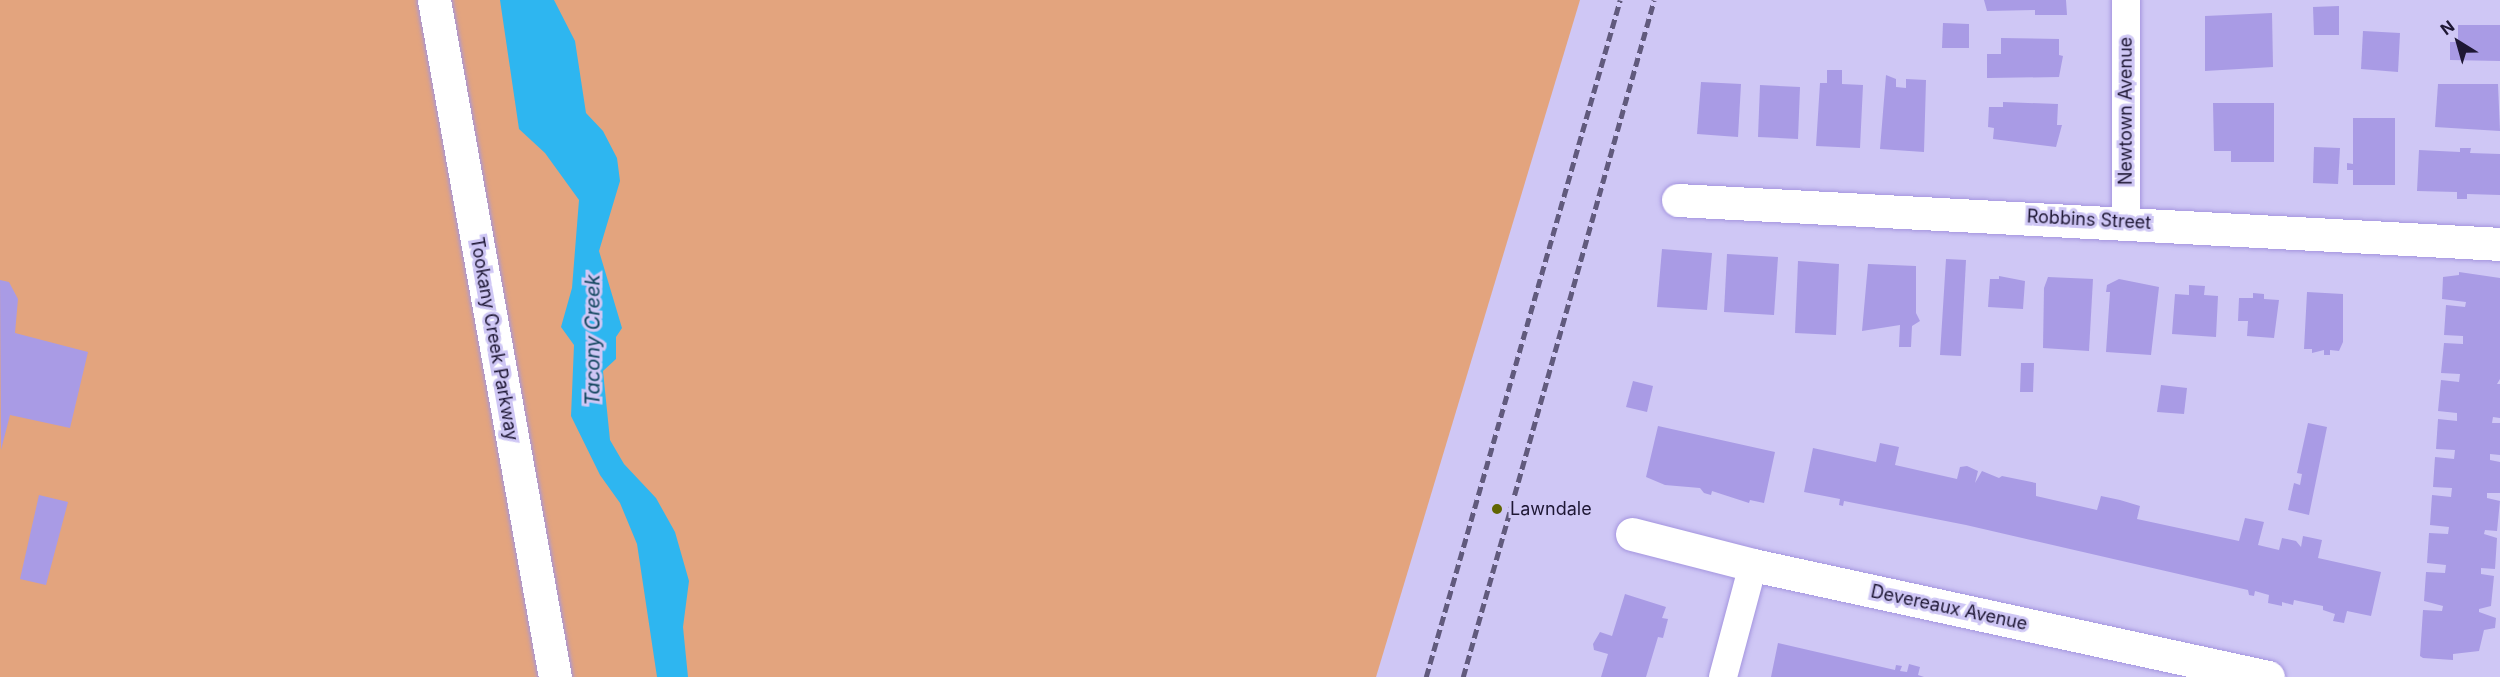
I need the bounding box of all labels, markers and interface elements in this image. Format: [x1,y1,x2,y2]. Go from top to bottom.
north arrow [2428,12,2488,72]
text: N [2436,16,2458,39]
street label: Newtown Avenue [2115,37,2137,185]
street label: Robbins Street [2026,206,2152,234]
street label: Tookany Creek Parkway [465,236,523,442]
water label: Tacony Creek [581,274,605,406]
place label: Lawndale [1510,498,1592,520]
marker: Lawndale [1488,500,1506,518]
street label: Devereaux Avenue [1869,581,2029,635]

